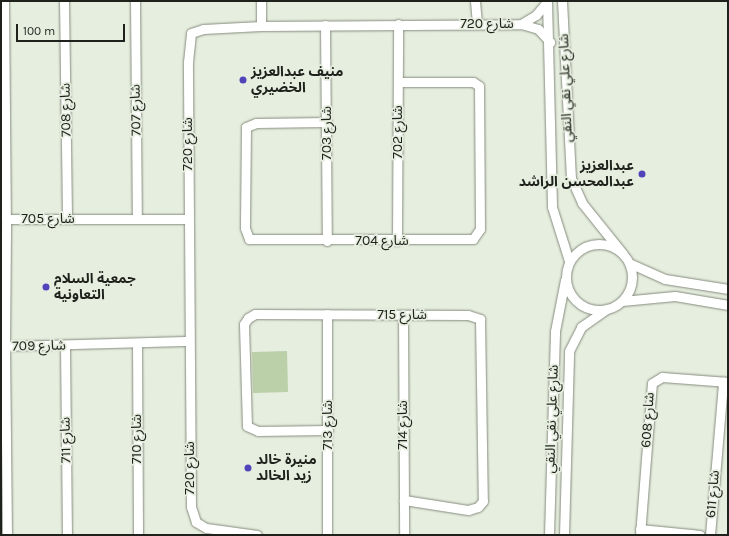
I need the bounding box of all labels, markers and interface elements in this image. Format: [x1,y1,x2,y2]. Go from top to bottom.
scale bar [18,16,127,42]
street label: شارع 720 [460,16,514,32]
text: 100 m [23,24,55,38]
street label: شارع علي نقي النقي [556,33,576,143]
place label: منيف عبدالعزيز الخضيري [251,64,343,96]
marker: منيف عبدالعزيز الخضيري [238,75,248,85]
street label: شارع 708 [57,83,75,137]
street label: شارع 707 [127,84,145,136]
street label: شارع 702 [390,105,406,159]
street label: شارع 703 [319,106,335,160]
street label: شارع 720 [180,117,196,171]
place label: عبدالعزيز عبدالمحسن الراشد [519,158,634,190]
marker: عبدالعزيز عبدالمحسن الراشد [637,169,647,179]
street label: شارع 705 [21,211,75,227]
street label: شارع 704 [355,233,409,249]
place label: جمعية السلام التعاونية [54,271,136,304]
marker: جمعية السلام التعاونية [41,282,51,292]
street label: شارع 715 [377,307,427,323]
street label: شارع 709 [12,337,66,355]
street label: شارع علي نقي النقي [542,364,562,474]
street label: شارع 608 [638,392,658,448]
street label: شارع 713 [320,400,336,450]
street label: شارع 714 [395,400,411,450]
street label: شارع 710 [129,414,145,464]
street label: شارع 711 [57,417,75,463]
street label: شارع 720 [182,441,198,495]
place label: منيرة خالد زيد الخالد [256,452,317,484]
marker: منيرة خالد زيد الخالد [243,463,253,473]
street label: شارع 611 [703,469,723,519]

